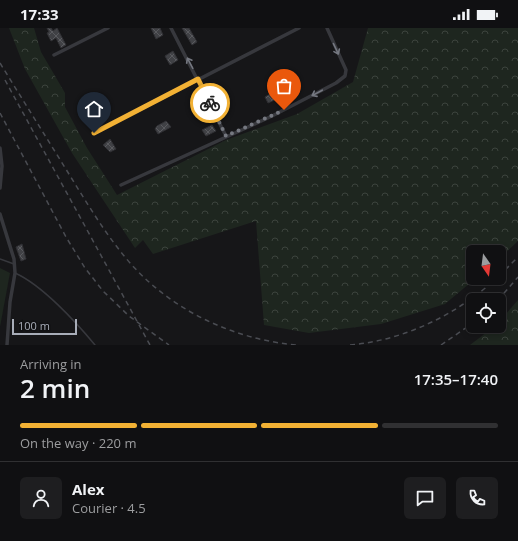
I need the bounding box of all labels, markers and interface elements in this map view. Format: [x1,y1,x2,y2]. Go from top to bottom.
text: 17:33 [20,4,59,24]
one-way arrow [333,42,341,54]
one-way arrow [186,58,193,70]
pin [267,69,301,110]
icon: bag [273,75,295,97]
courier [190,83,230,123]
one-way arrow [311,89,323,97]
pin [77,92,111,133]
icon: bike [199,92,221,114]
icon: home [83,98,105,120]
north arrow [466,245,506,285]
map controls [466,245,506,333]
button: locate [466,293,506,333]
scale bar [12,317,77,336]
text: 100 m [18,318,50,333]
text: Arriving in [20,355,82,373]
text: 17:35–17:40 [414,369,498,389]
text: 2 min [20,370,90,406]
text: On the way · 220 m [20,434,136,452]
button: person [20,477,62,519]
button: chat [404,477,446,519]
button: phone [456,477,498,519]
text: Alex [72,479,104,499]
text: Courier · 4.5 [72,499,146,517]

